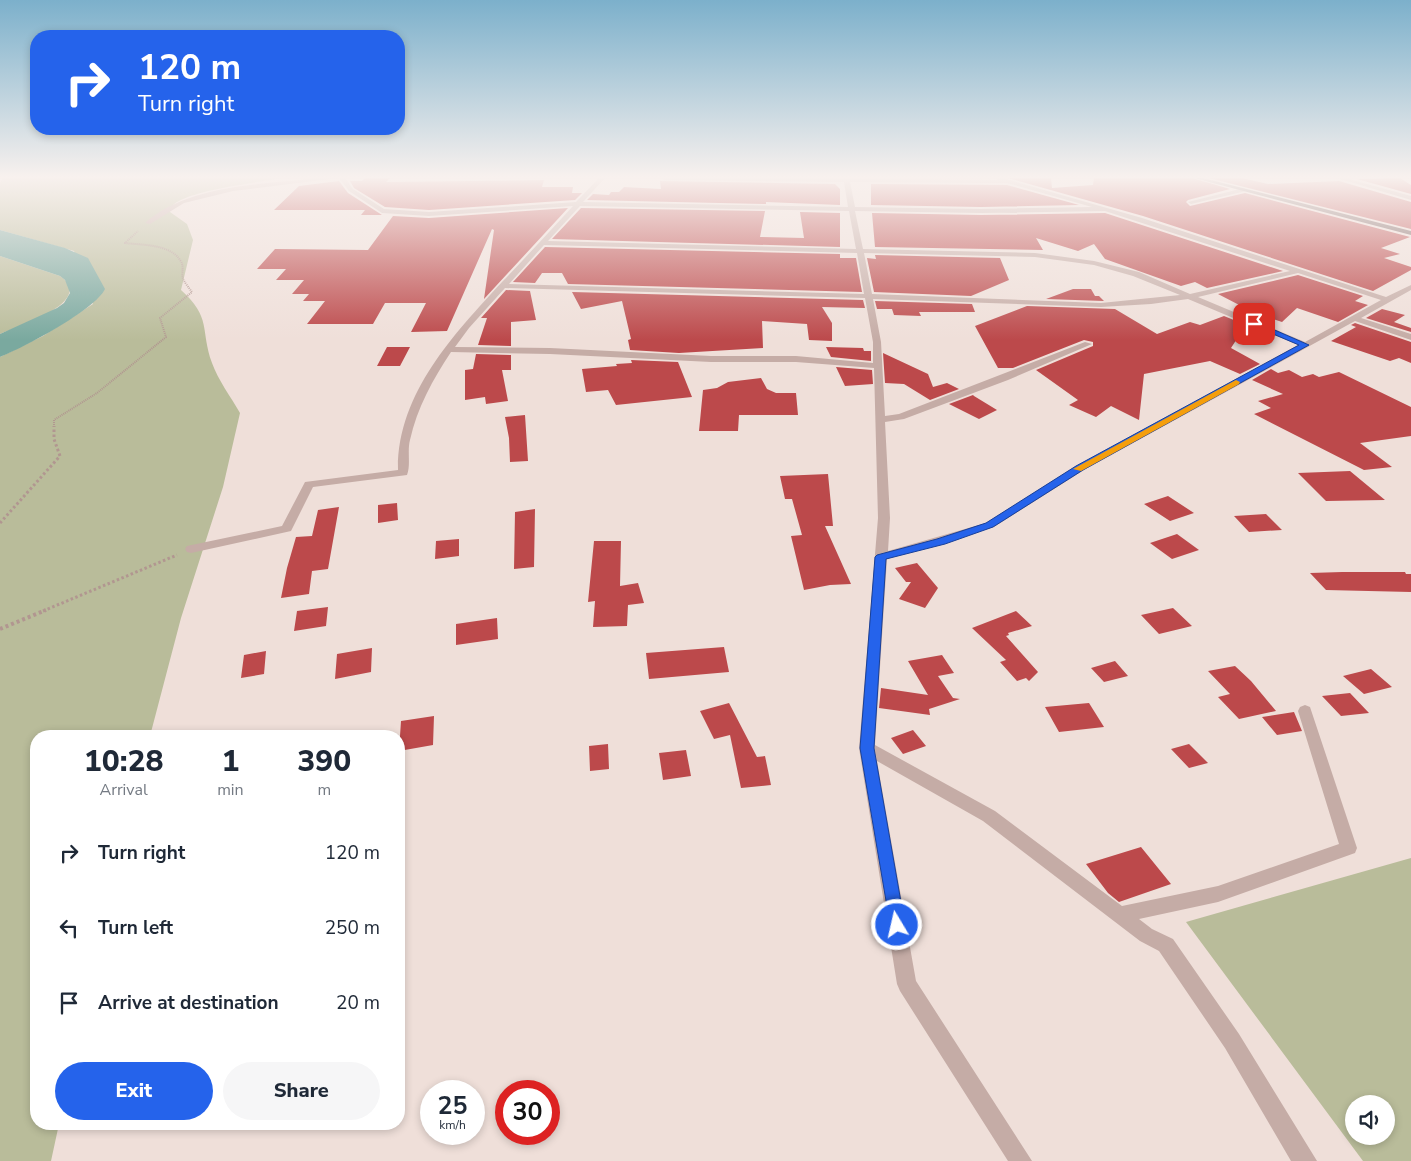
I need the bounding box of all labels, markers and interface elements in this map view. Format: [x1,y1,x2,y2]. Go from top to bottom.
text: 120 m [138,44,241,91]
icon: right [55,50,120,115]
text: Turn right [138,89,234,119]
pin [1233,303,1275,345]
icon: arrive [1240,310,1268,338]
text: 10:28 [84,741,163,782]
text: 1 [221,741,239,782]
text: 390 [297,741,351,782]
text: Arrival [100,779,148,801]
text: min [217,779,244,801]
text: m [317,779,331,801]
icon: right [55,839,83,867]
text: Turn right [98,840,185,866]
text: 120 m [325,840,380,866]
position arrow [870,898,922,950]
icon: left [55,914,83,942]
text: Turn left [98,915,173,941]
text: 250 m [325,915,380,941]
icon: arrive [55,989,83,1017]
text: Arrive at destination [98,990,279,1016]
text: 20 m [336,990,380,1016]
button: Exit [55,1062,213,1120]
button: Share [223,1062,380,1120]
speed limit sign: 30 [495,1080,560,1145]
text: 25 [437,1089,468,1123]
map controls [1345,1095,1395,1145]
button: sound [1345,1095,1395,1145]
text: km/h [439,1117,466,1133]

